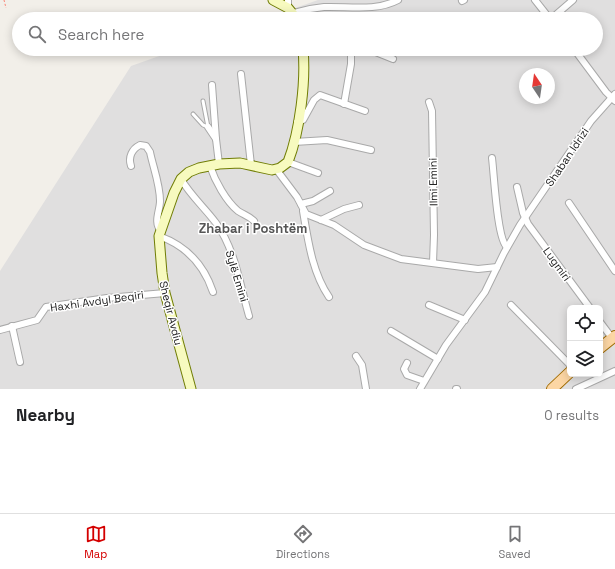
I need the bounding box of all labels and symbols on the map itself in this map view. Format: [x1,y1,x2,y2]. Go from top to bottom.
north arrow [519,68,555,104]
street label: Shaban Idrizi [542,125,592,189]
street label: Ilmi Emini [426,158,440,206]
district label: Zhabar i Poshtëm [199,220,307,237]
street label: Lugmiri [540,244,574,284]
street label: Sylë Emini [223,248,252,304]
street label: Sheqir Avdiu [156,279,186,347]
street label: Haxhi Avdyl Beqiri [49,287,145,314]

